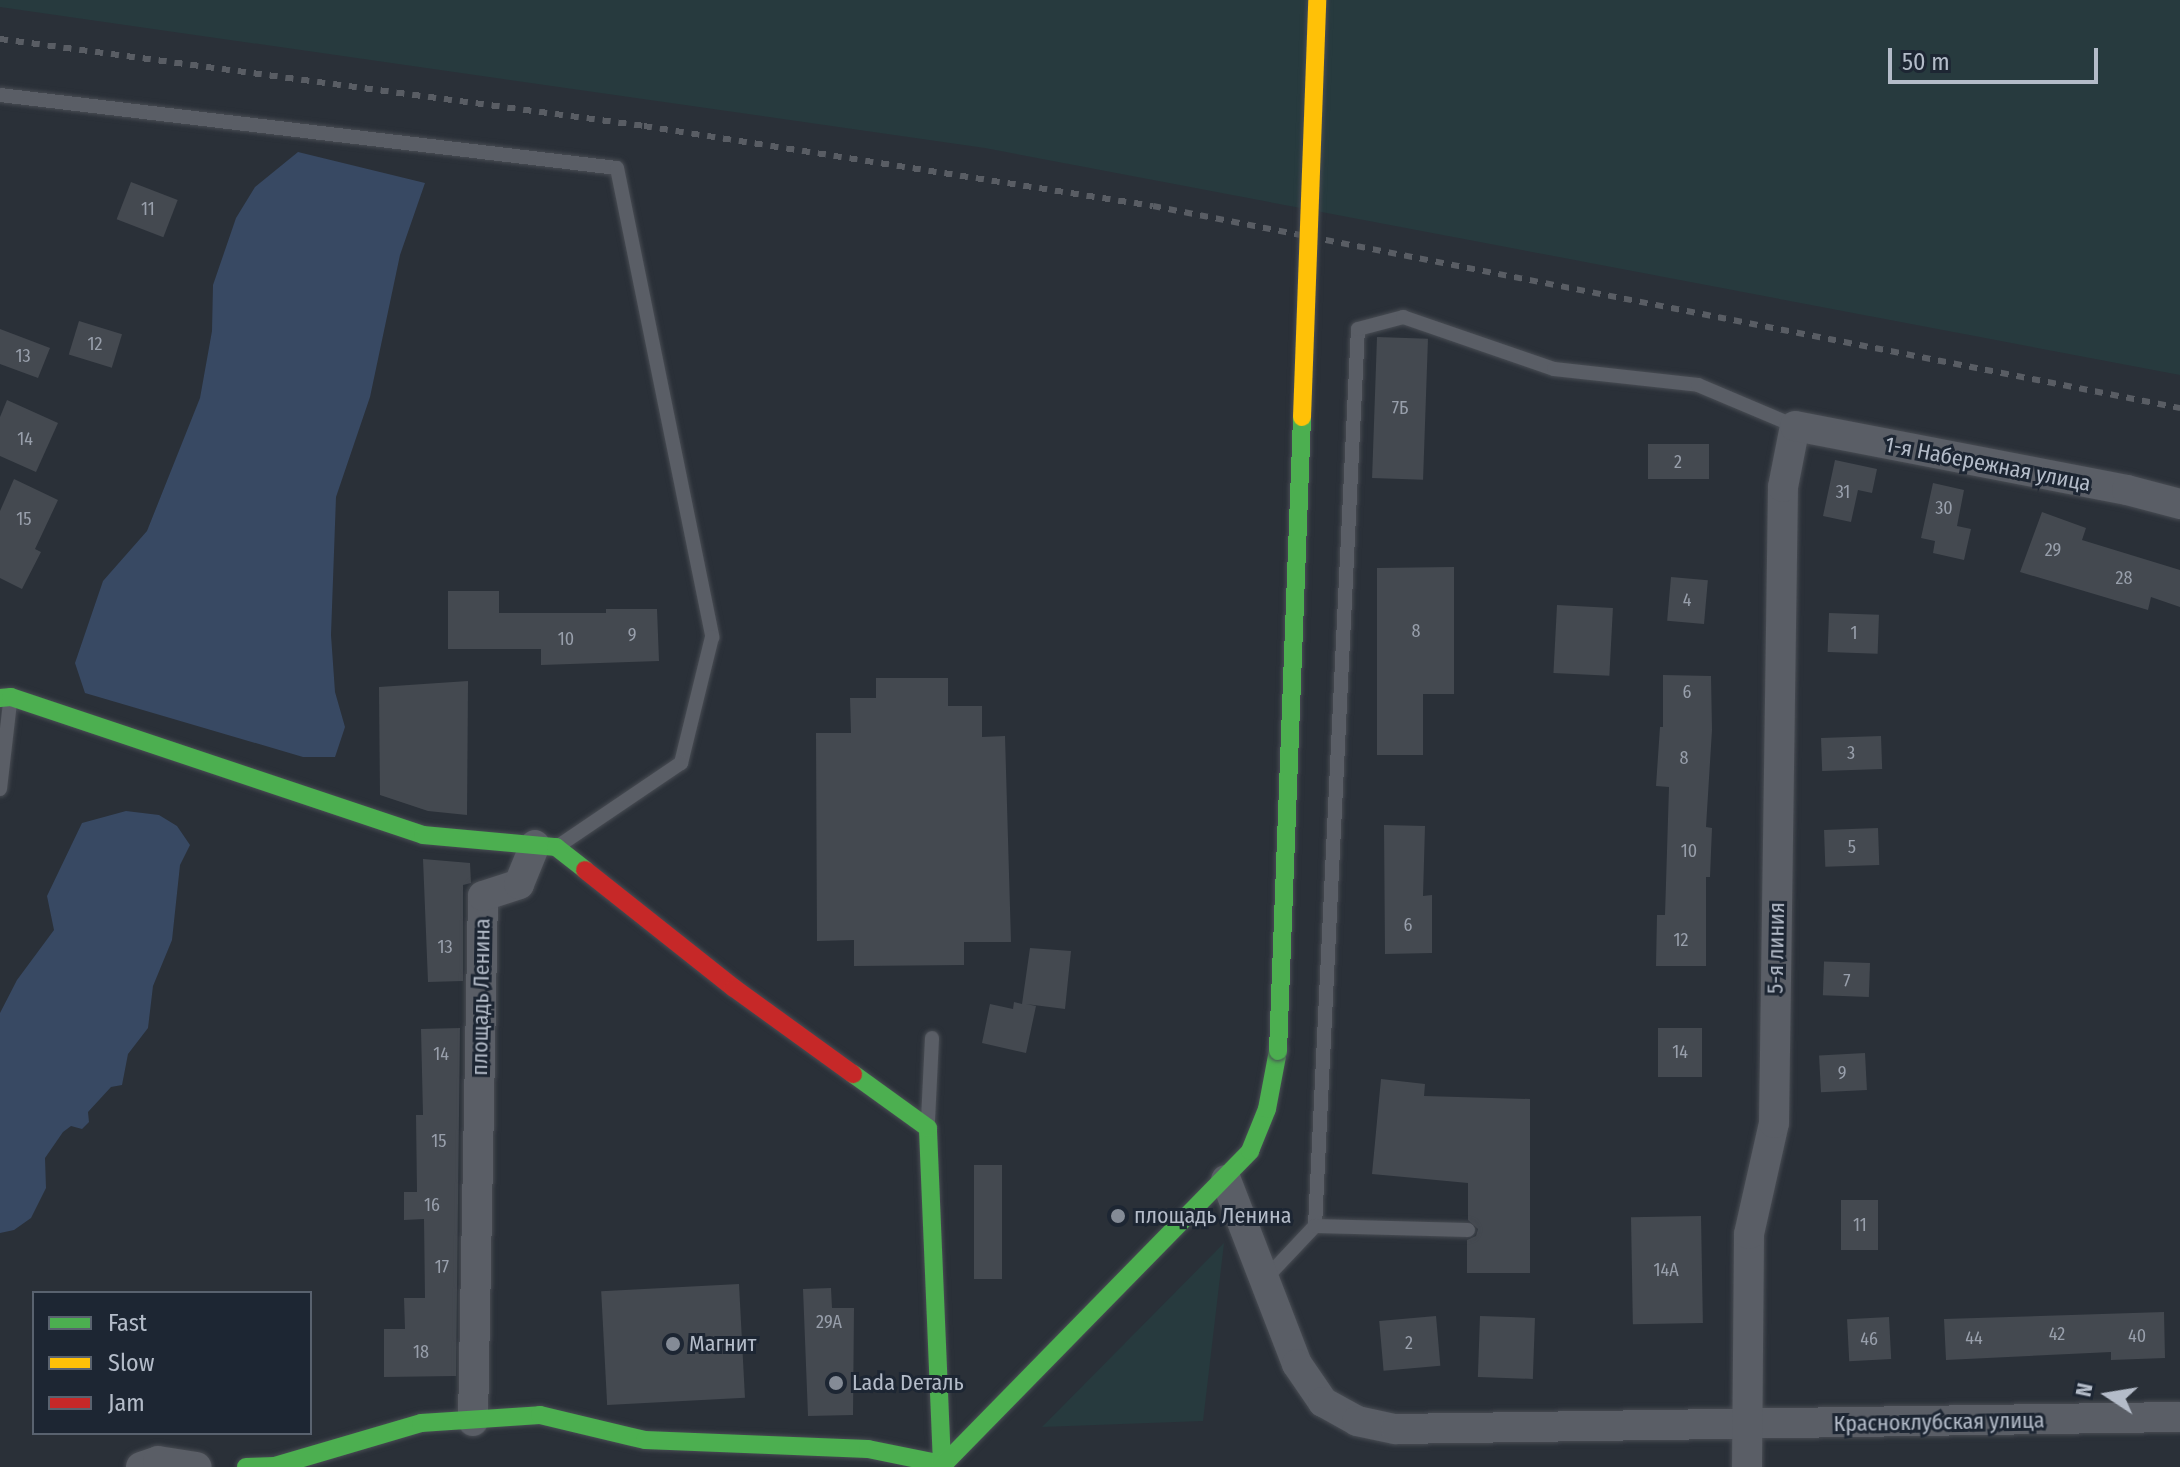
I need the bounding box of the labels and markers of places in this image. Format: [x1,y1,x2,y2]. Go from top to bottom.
place label: площадь Ленина [1134,1203,1291,1229]
marker: площадь Ленина [1109,1207,1127,1225]
place label: Магнит [689,1331,756,1357]
marker: Магнит [664,1335,682,1353]
place label: Lada Dеталь [852,1370,964,1396]
marker: Lada Dеталь [827,1374,845,1392]

